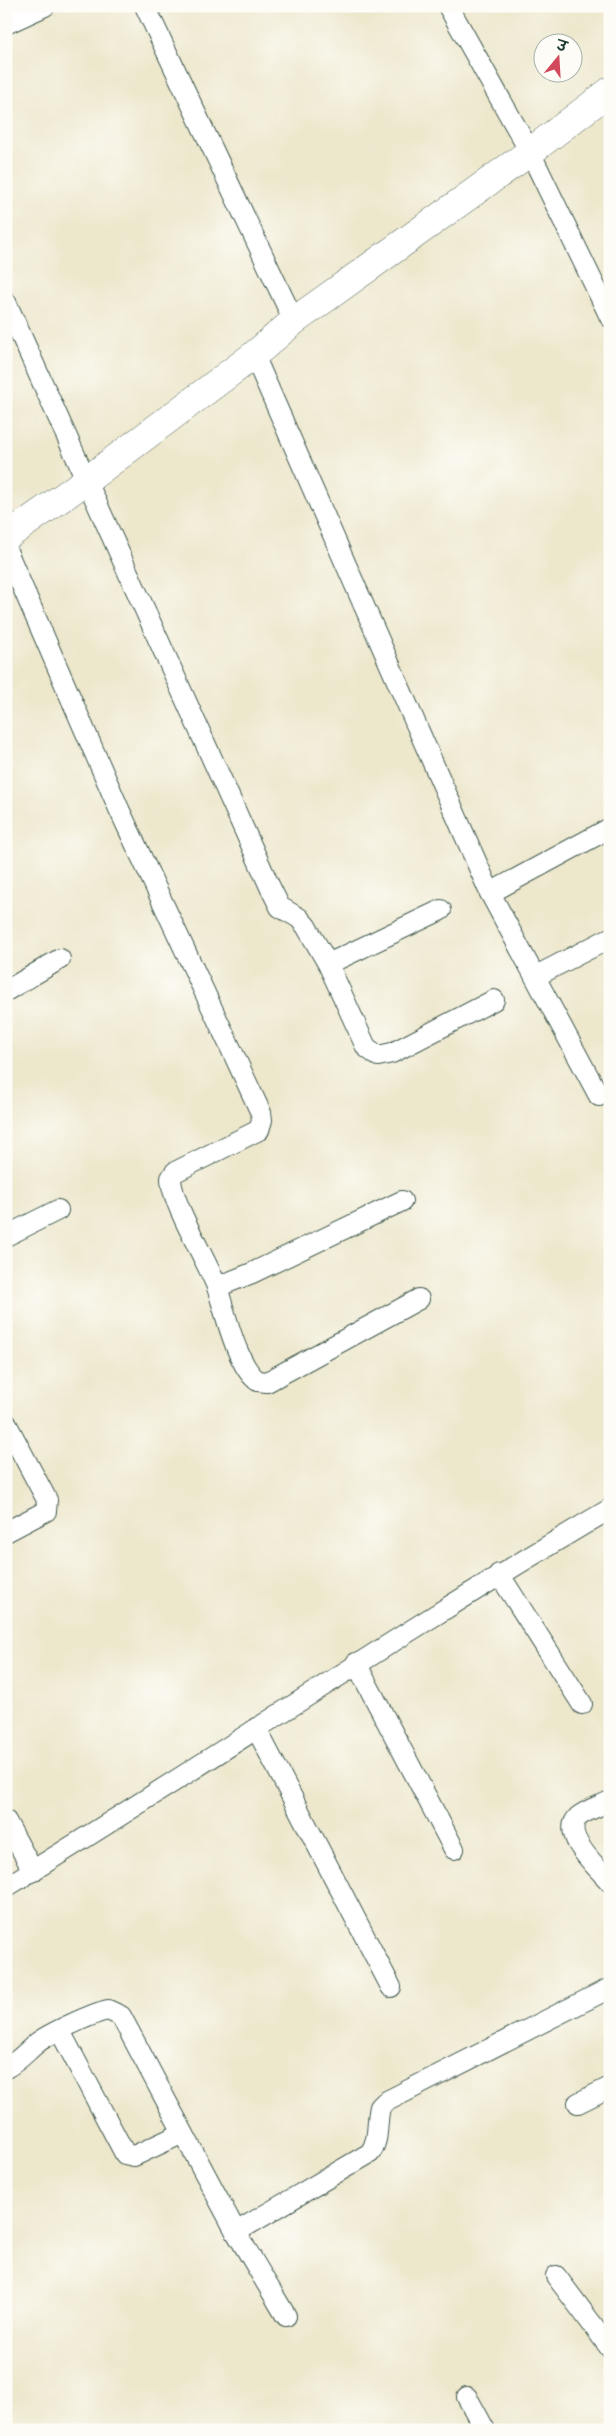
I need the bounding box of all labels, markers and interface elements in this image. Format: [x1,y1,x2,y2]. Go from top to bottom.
north arrow [534,32,584,82]
text: उ [553,35,571,56]

